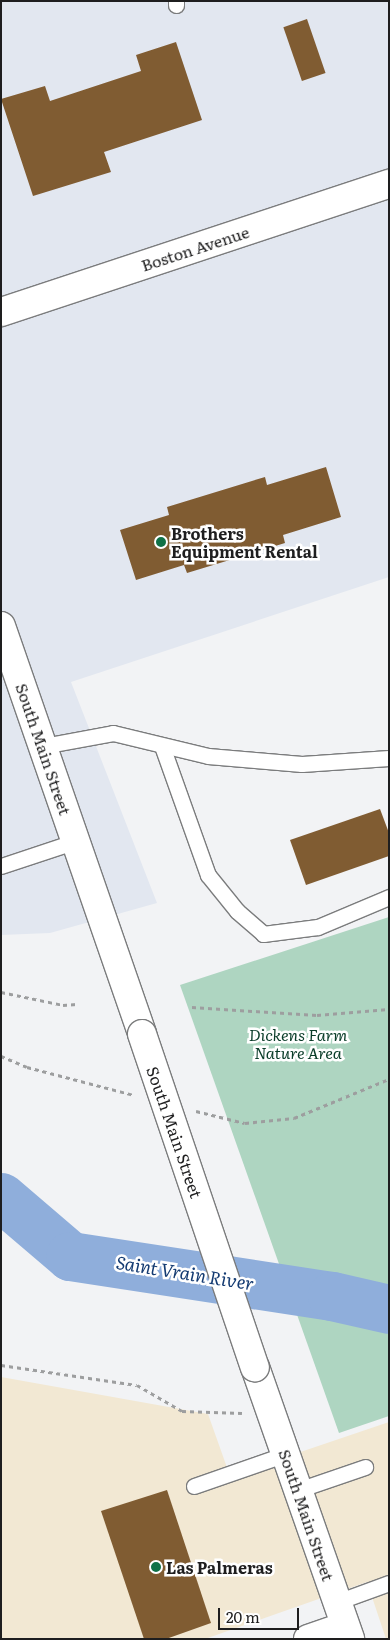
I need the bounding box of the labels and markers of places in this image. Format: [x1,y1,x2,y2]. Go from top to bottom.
place label: Brothers Equipment Rental [171,523,318,561]
marker: Brothers Equipment Rental [155,536,167,548]
place label: Las Palmeras [166,1557,273,1577]
marker: Las Palmeras [150,1561,162,1573]

